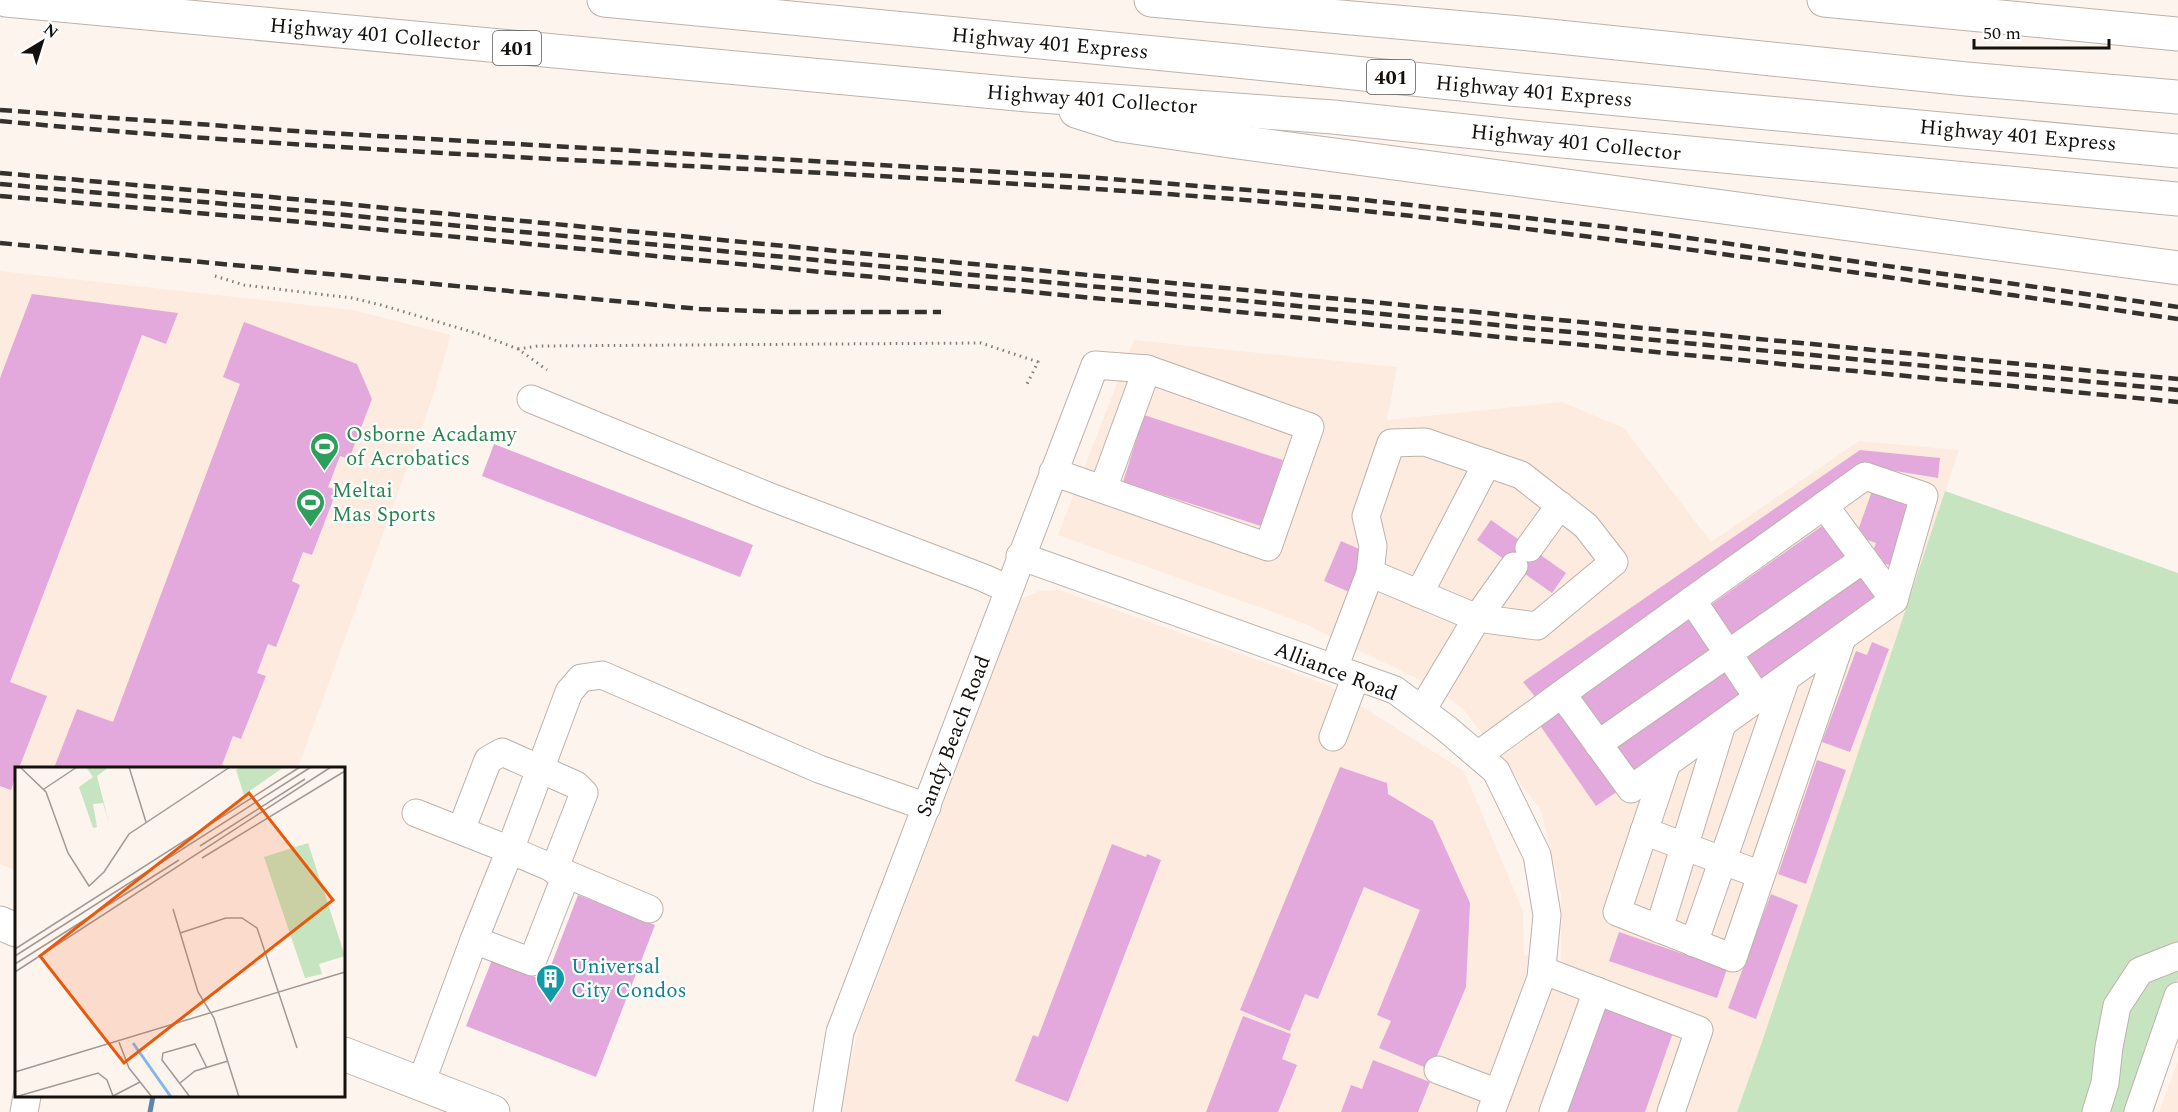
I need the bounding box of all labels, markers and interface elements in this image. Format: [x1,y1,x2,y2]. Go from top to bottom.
street label: Highway 401 Collector [268,10,481,60]
north arrow [12,12,72,72]
scale bar [1974,12,2109,50]
text: N [38,17,63,44]
street label: Highway 401 Express [950,19,1150,69]
text: 50 m [1983,20,2021,47]
road number: 401 [493,31,541,65]
road number: 401 [1367,60,1415,94]
street label: Highway 401 Express [1434,67,1634,117]
street label: Highway 401 Collector [985,77,1198,123]
street label: Highway 401 Express [1918,111,2118,161]
street label: Highway 401 Collector [1469,116,1683,170]
place label: Osborne Acadamy of Acrobatics [346,419,518,475]
sports icon: Osborne Acadamy of Acrobatics [309,430,341,472]
place label: Meltai Mas Sports [332,475,436,531]
sports icon: Meltai Mas Sports [295,486,327,528]
street label: Alliance Road [1269,634,1402,710]
street label: Sandy Beach Road [908,651,999,822]
inset map [15,767,345,1097]
place label: Universal City Condos [571,951,687,1007]
building icon: Universal City Condos [534,962,566,1004]

